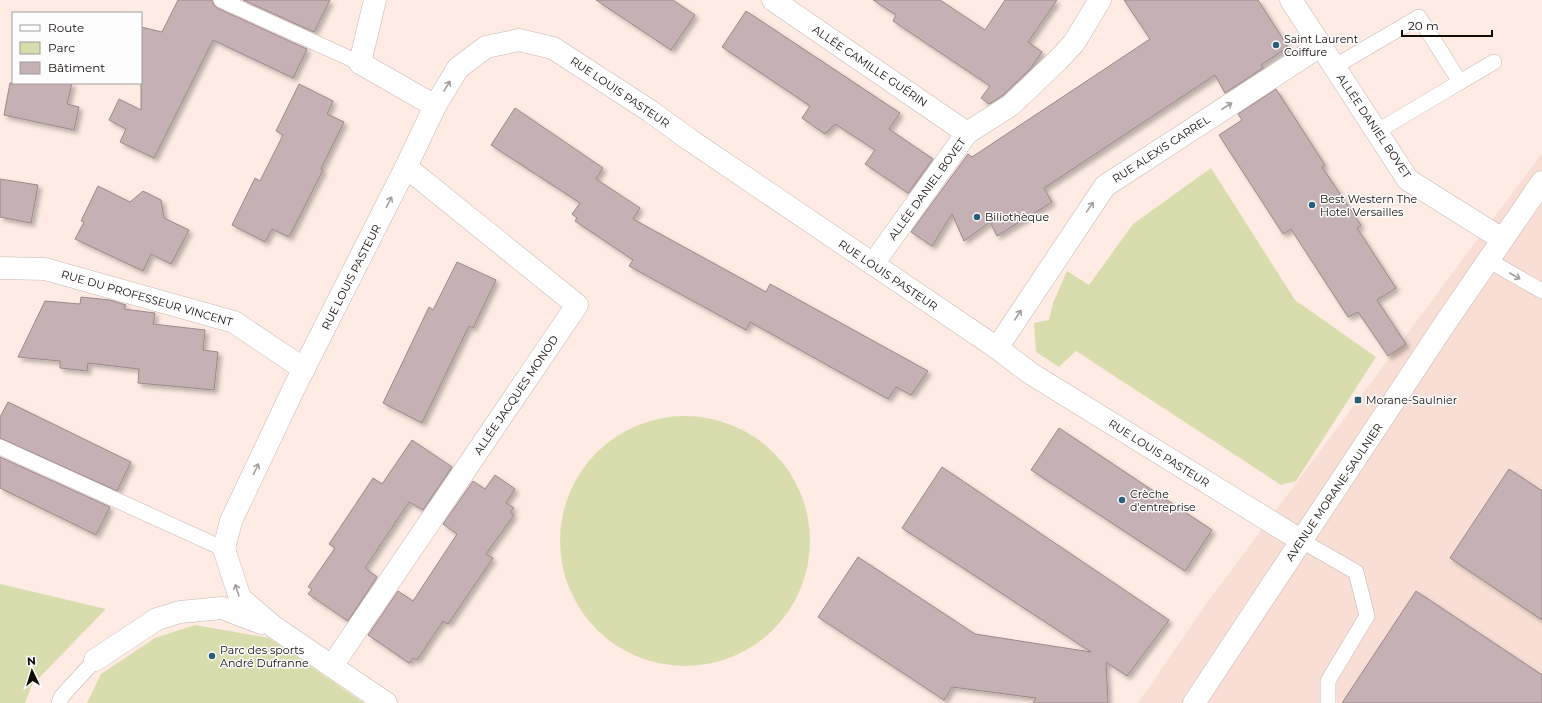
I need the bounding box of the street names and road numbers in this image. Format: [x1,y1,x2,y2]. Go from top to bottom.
street label: ALLÉE CAMILLE GUÉRIN [810,22,930,110]
street label: RUE LOUIS PASTEUR [568,54,672,130]
street label: ALLÉE DANIEL BOVET [1334,71,1415,181]
street label: RUE ALEXIS CARREL [1109,112,1213,186]
street label: ALLÉE DANIEL BOVET [885,135,969,243]
street label: RUE LOUIS PASTEUR [318,222,384,332]
street label: RUE LOUIS PASTEUR [836,237,940,313]
street label: RUE DU PROFESSEUR VINCENT [60,267,235,329]
street label: ALLÉE JACQUES MONOD [471,333,561,457]
street label: RUE LOUIS PASTEUR [1106,416,1212,490]
street label: AVENUE MORANE-SAULNIER [1283,420,1385,564]

